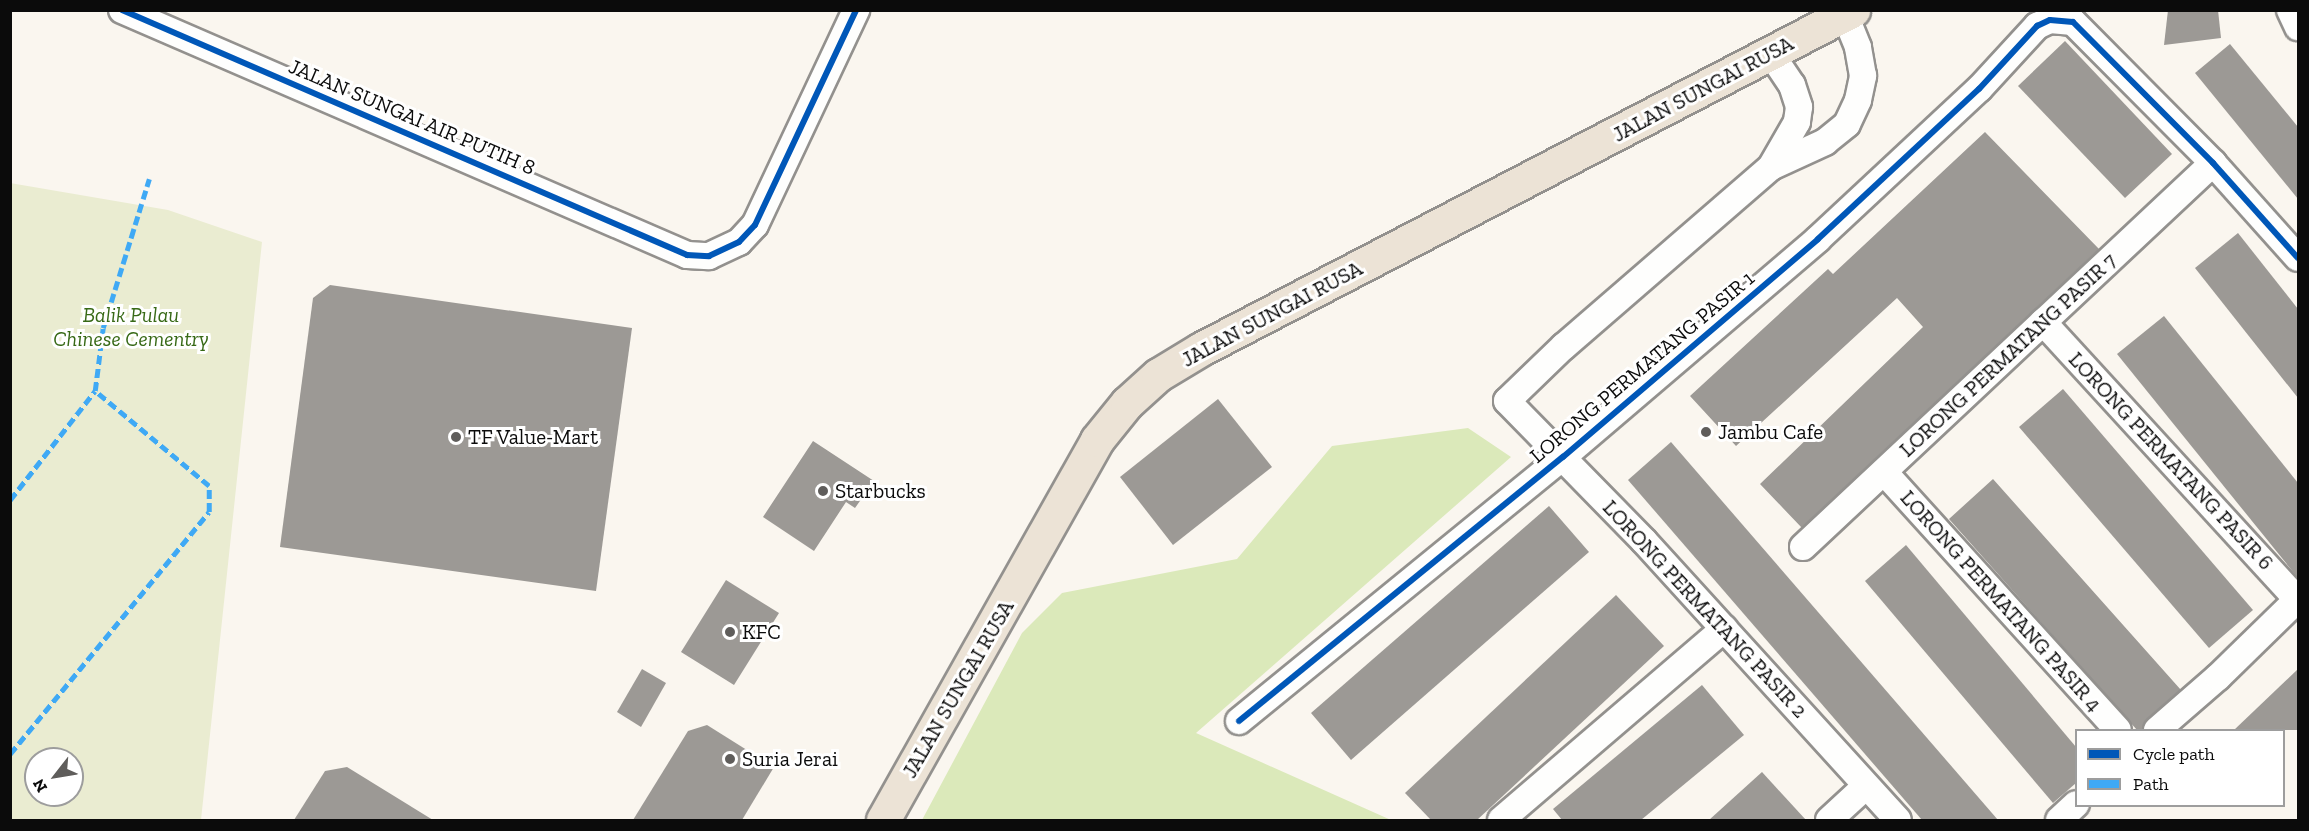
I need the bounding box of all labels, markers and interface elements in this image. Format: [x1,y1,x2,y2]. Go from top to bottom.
street label: JALAN SUNGAI RUSA [1608,31,1798,147]
street label: JALAN SUNGAI AIR PUTIH 8 [285,53,539,181]
street label: LORONG PERMATANG PASIR 7 [1894,248,2122,462]
street label: JALAN SUNGAI RUSA [1177,256,1367,372]
street label: LORONG PERMATANG PASIR 1 [1525,266,1759,468]
park label: Balik Pulau Chinese Cementry [53,302,209,352]
street label: LORONG PERMATANG PASIR 6 [2063,347,2279,575]
place label: Jambu Cafe [1718,419,1823,445]
place label: TF Value-Mart [468,424,599,450]
marker: Jambu Cafe [1699,425,1713,439]
marker: TF Value-Mart [449,430,463,444]
place label: Starbucks [835,478,926,504]
marker: Starbucks [816,484,830,498]
street label: LORONG PERMATANG PASIR 4 [1895,485,2107,717]
street label: LORONG PERMATANG PASIR 2 [1598,495,1812,723]
street label: JALAN SUNGAI RUSA [897,596,1019,782]
place label: KFC [742,619,781,645]
marker: KFC [723,625,737,639]
legend [2075,729,2285,807]
text: Cycle path [2133,743,2215,765]
place label: Suria Jerai [742,746,838,772]
north arrow [24,747,84,807]
marker: Suria Jerai [723,752,737,766]
text: Path [2133,773,2169,795]
text: N [29,775,51,796]

